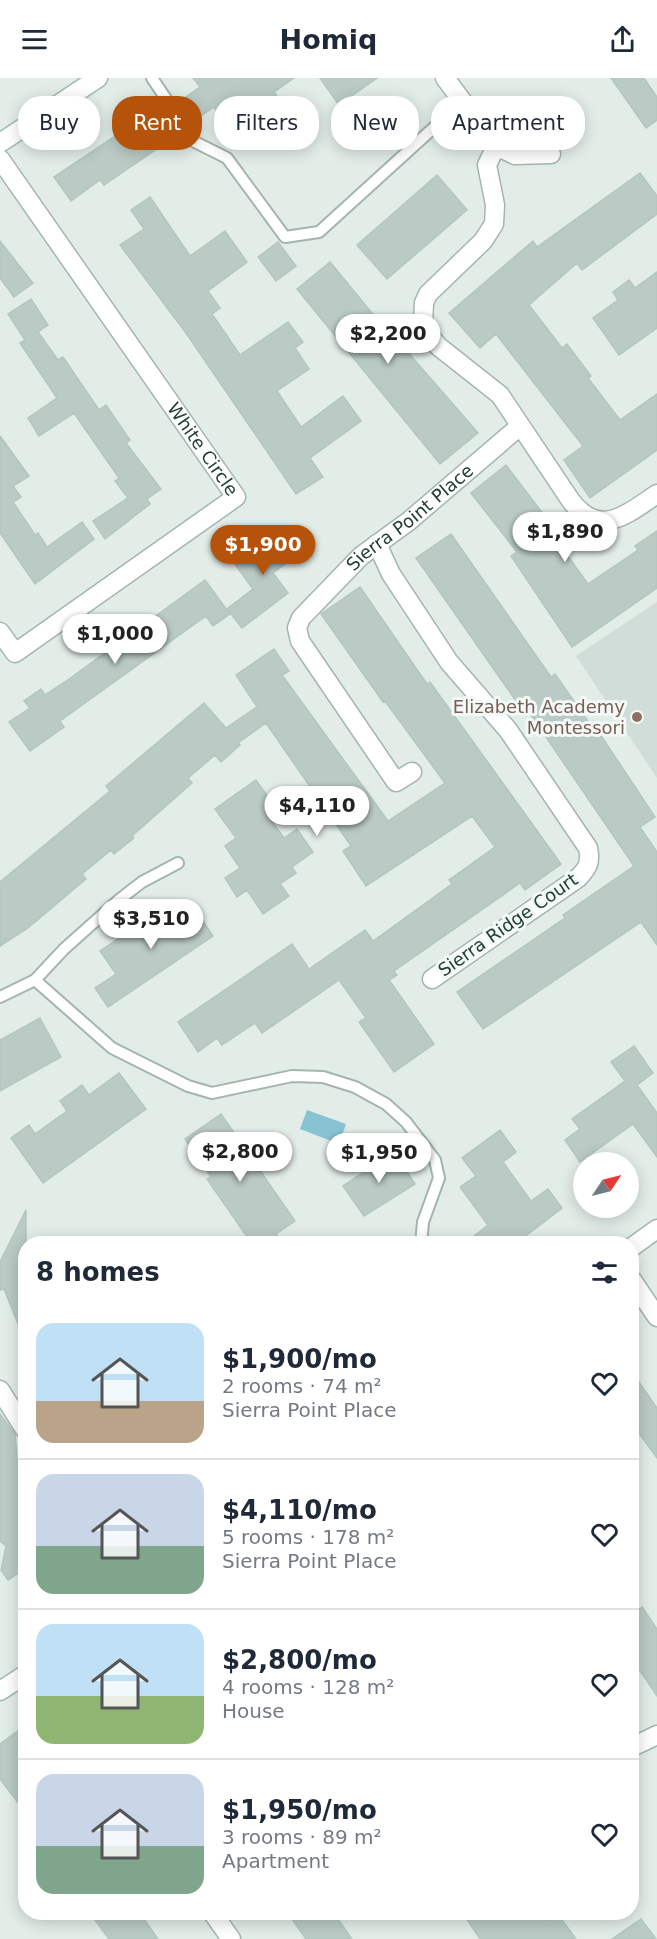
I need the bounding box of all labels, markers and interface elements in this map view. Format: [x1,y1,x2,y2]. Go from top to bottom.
icon: menu [18,23,51,56]
icon: share [606,23,639,56]
text: Homiq [280,24,377,55]
chip: Buy [18,96,100,150]
chip: Rent [112,96,202,150]
chip: Filters [214,96,319,150]
chip: New [331,96,419,150]
chip: Apartment [431,96,585,150]
pin: $2,200 [339,314,437,365]
text: $2,200 [349,321,427,345]
street label: White Circle [163,398,243,500]
street label: Sierra Point Place [342,460,477,575]
pin: $1,890 [516,512,614,563]
text: $1,890 [526,519,604,543]
pin: $1,900 [214,525,312,576]
text: $1,900 [224,532,302,556]
pin: $1,000 [66,614,164,665]
text: $1,000 [76,621,154,645]
place label: Elizabeth Academy Montessori [453,696,625,738]
marker: Elizabeth Academy Montessori [630,710,644,724]
pin: $4,110 [268,786,366,837]
text: $4,110 [278,793,356,817]
street label: Sierra Ridge Court [434,869,581,981]
pin: $3,510 [102,899,200,950]
text: $3,510 [112,906,190,930]
pin: $2,800 [191,1132,289,1183]
pin: $1,950 [330,1133,428,1184]
text: $2,800 [201,1139,279,1163]
text: $1,950 [340,1140,418,1164]
north arrow [573,1152,639,1218]
map controls [573,1152,639,1218]
icon: filters [588,1256,621,1289]
text: 8 homes [36,1257,160,1287]
text: $1,900/mo [222,1344,377,1374]
icon: home [84,1347,156,1419]
icon: heart [588,1367,621,1400]
text: 2 rooms · 74 m² [222,1374,382,1398]
text: Sierra Point Place [222,1398,396,1422]
text: $4,110/mo [222,1495,377,1525]
icon: home [84,1498,156,1570]
icon: heart [588,1518,621,1551]
text: 5 rooms · 178 m² [222,1525,394,1549]
text: Sierra Point Place [222,1549,396,1573]
text: $2,800/mo [222,1645,377,1675]
icon: home [84,1648,156,1720]
icon: heart [588,1668,621,1701]
text: 4 rooms · 128 m² [222,1675,394,1699]
text: House [222,1699,285,1723]
text: $1,950/mo [222,1795,377,1825]
icon: home [84,1798,156,1870]
icon: heart [588,1818,621,1851]
text: 3 rooms · 89 m² [222,1825,382,1849]
text: Apartment [222,1849,329,1873]

